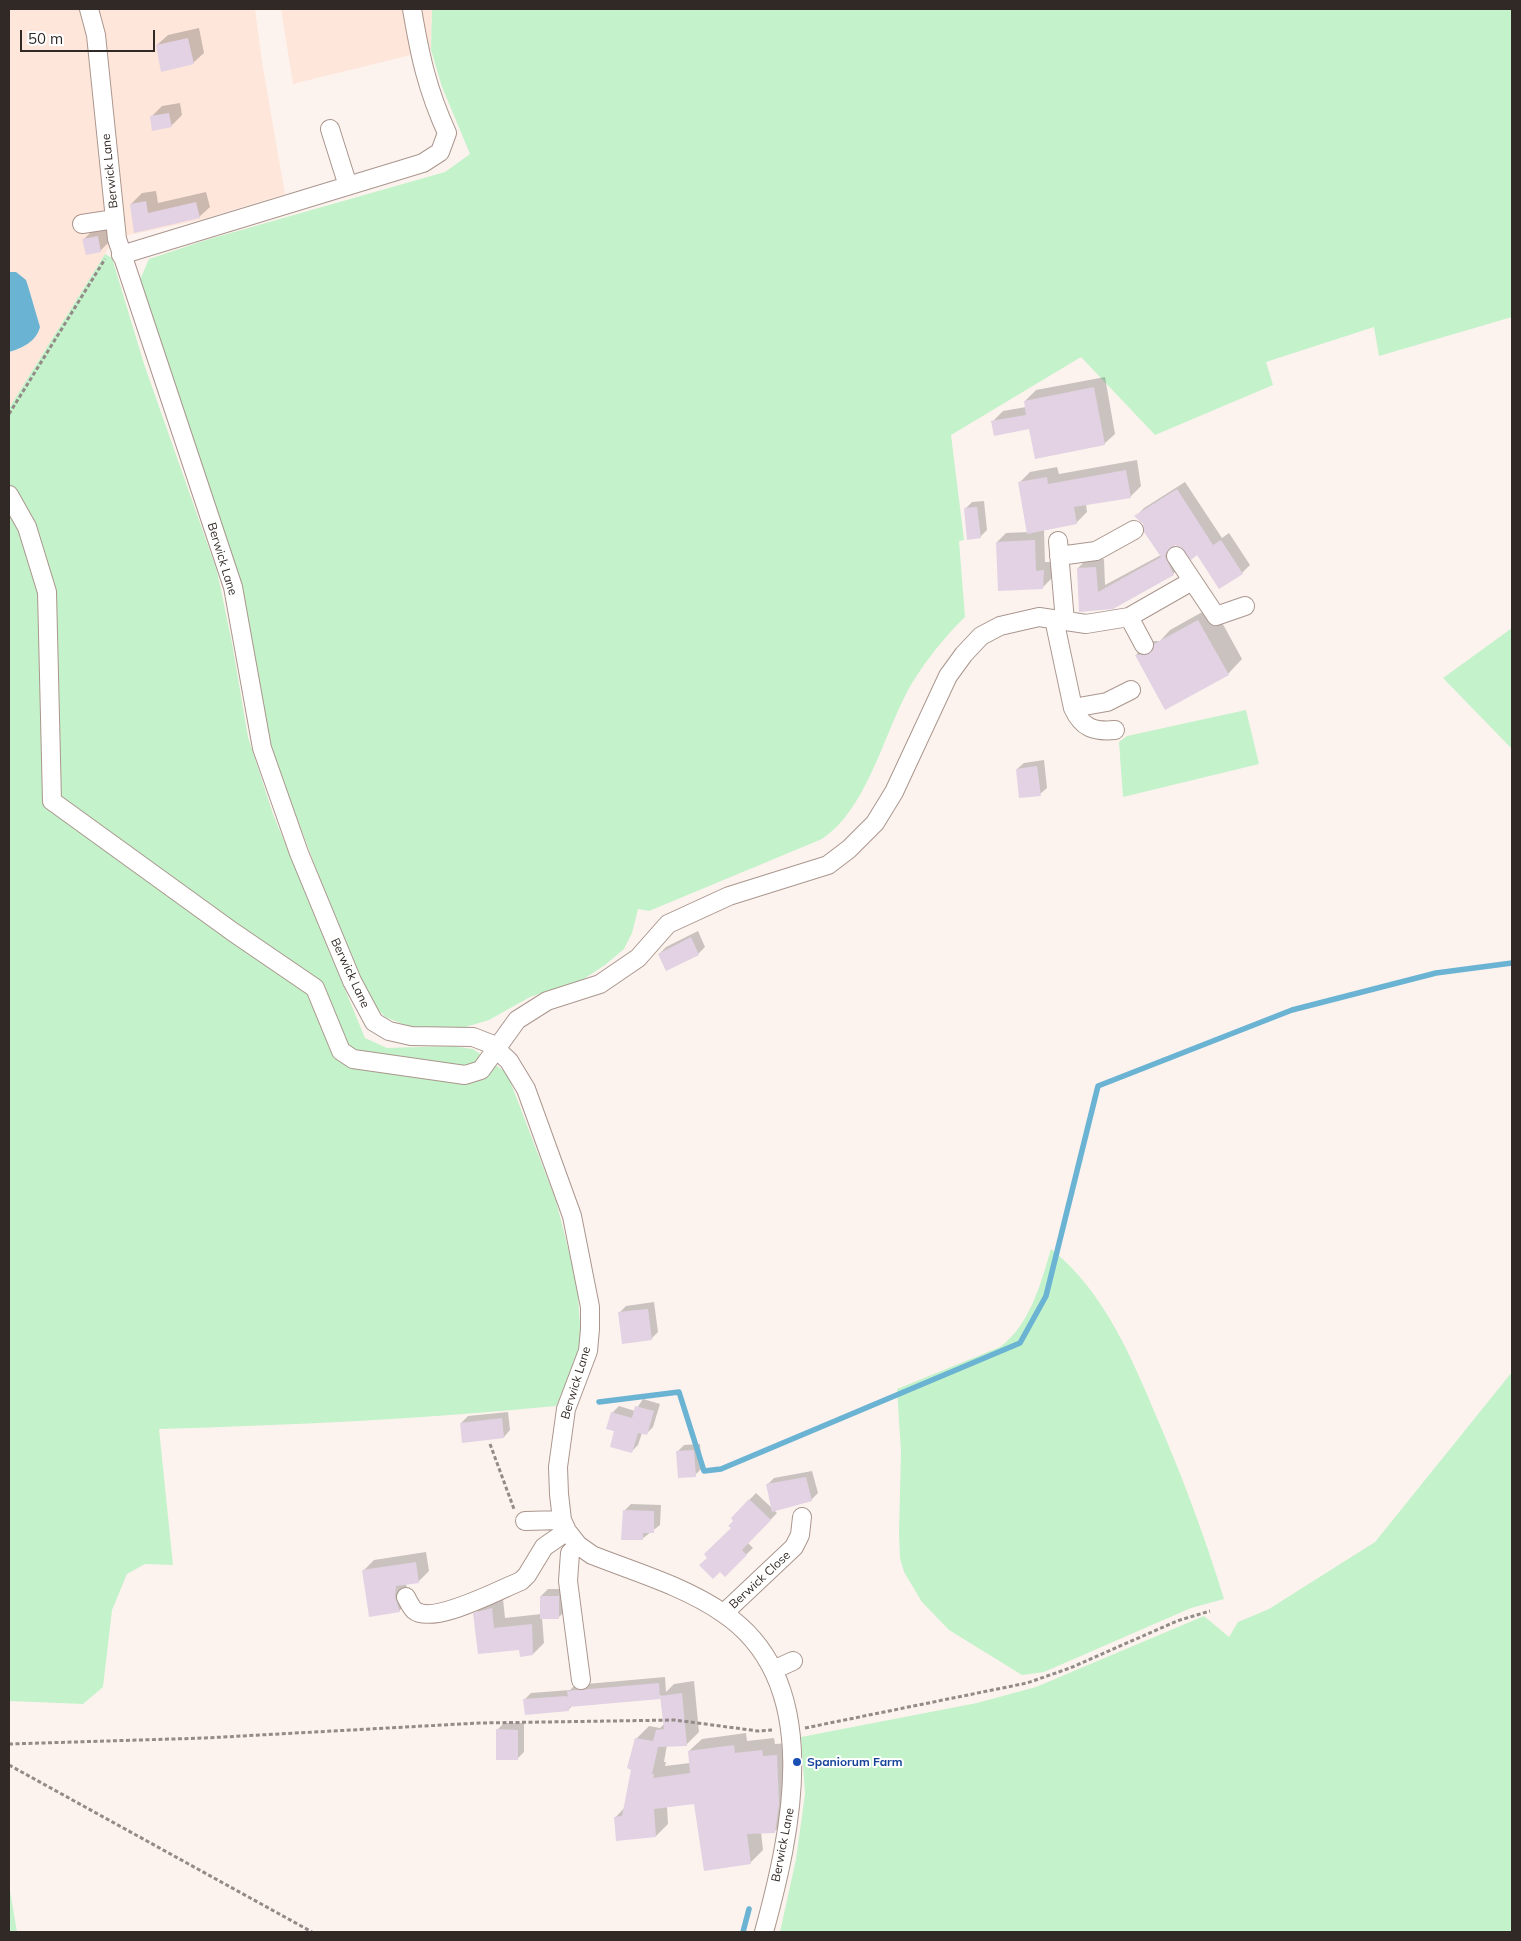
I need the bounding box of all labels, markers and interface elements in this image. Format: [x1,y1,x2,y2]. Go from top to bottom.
scale bar [22,20,158,52]
text: 50 m [28,29,63,48]
street label: Berwick Lane [99,133,121,209]
street label: Berwick Lane [204,521,240,597]
street label: Berwick Lane [328,936,372,1010]
street label: Berwick Lane [558,1345,594,1421]
street label: Berwick Close [726,1548,794,1612]
place label: Spaniorum Farm [807,1755,903,1769]
marker: Spaniorum Farm [791,1756,803,1768]
street label: Berwick Lane [769,1807,797,1883]

